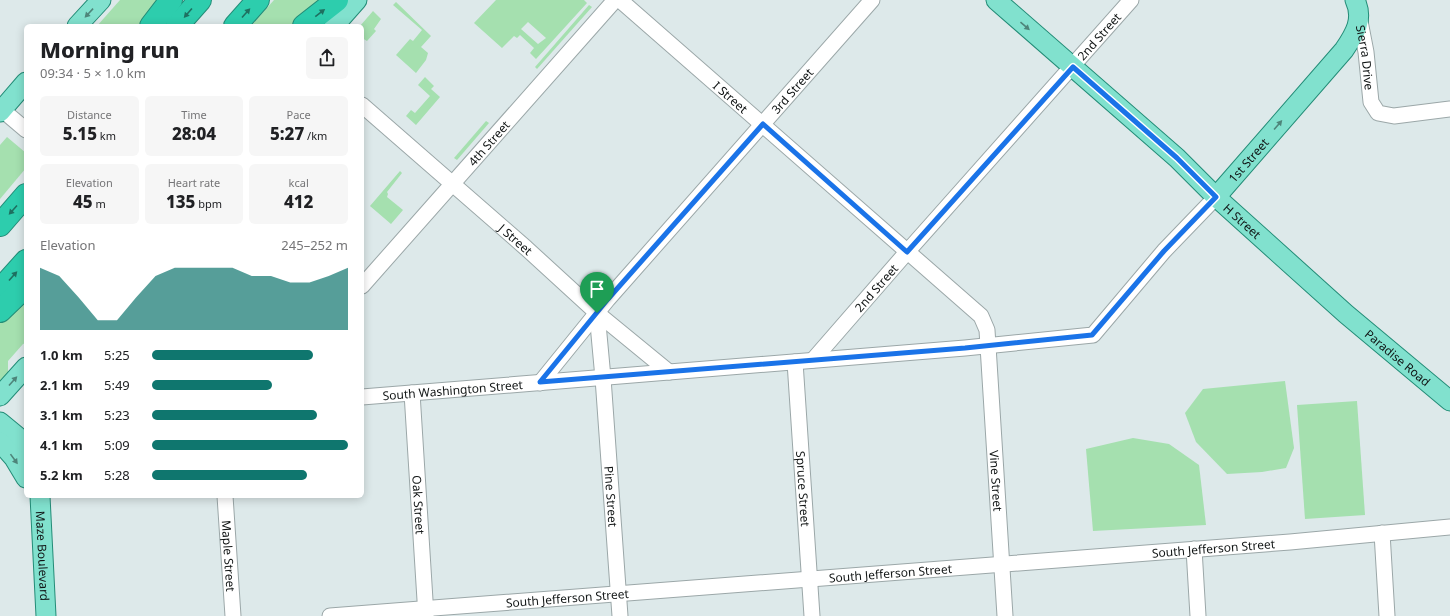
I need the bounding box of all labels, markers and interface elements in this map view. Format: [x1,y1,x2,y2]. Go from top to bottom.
one-way arrow [84,8,94,18]
one-way arrow [184,8,193,18]
one-way arrow [242,8,251,18]
street label: 2nd Street [1073,8,1125,64]
one-way arrow [315,9,326,17]
one-way arrow [1020,21,1030,30]
street label: Sierra Drive [1352,23,1378,91]
text: Morning run [40,34,180,64]
button: share [306,37,348,79]
text: 09:34 · 5 × 1.0 km [40,64,146,82]
street label: 3rd Street [767,64,817,117]
street label: I Street [710,77,752,117]
text: Distance [67,107,112,122]
text: Time [181,107,207,122]
text: Pace [287,107,311,122]
street label: 4th Street [464,116,514,169]
one-way arrow [1273,120,1283,130]
text: 5.15 [63,122,97,145]
text: 28:04 [172,122,216,145]
text: 5:27 [270,122,304,145]
text: km [97,128,116,143]
text: /km [304,128,327,143]
street label: 1st Street [1224,134,1273,186]
text: Elevation [66,175,113,190]
text: Heart rate [168,175,220,190]
text: kcal [289,175,309,190]
text: 45 [73,190,93,213]
text: 135 [166,190,195,213]
text: 412 [284,190,313,213]
text: m [93,196,106,211]
text: bpm [195,196,222,211]
street label: H Street [1220,199,1266,243]
one-way arrow [8,205,18,215]
street label: J Street [494,219,537,259]
text: Elevation [40,236,96,254]
text: 245–252 m [281,236,348,254]
street label: 2nd Street [850,259,902,315]
one-way arrow [8,271,18,281]
pin [580,272,614,313]
icon: arrive [586,278,608,300]
street label: Paradise Road [1362,325,1434,390]
text: 1.0 km [40,346,83,364]
text: 5:25 [104,346,130,364]
street label: South Washington Street [382,375,524,404]
one-way arrow [8,376,18,386]
text: 2.1 km [40,376,83,394]
text: 5:49 [104,376,130,394]
text: 3.1 km [40,406,83,424]
text: 5:23 [104,406,130,424]
text: 4.1 km [40,436,83,454]
text: 5:09 [104,436,130,454]
street label: Spruce Street [792,450,815,528]
street label: Vine Street [986,450,1007,512]
one-way arrow [10,453,18,464]
street label: Pine Street [601,465,622,528]
text: 5.2 km [40,466,83,484]
text: 5:28 [104,466,130,484]
street label: Oak Street [409,475,429,536]
street label: Maze Boulevard [32,510,54,601]
street label: Maple Street [218,520,240,593]
street label: South Jefferson Street [1151,535,1276,561]
street label: South Jefferson Street [828,560,953,586]
street label: South Jefferson Street [505,584,630,611]

